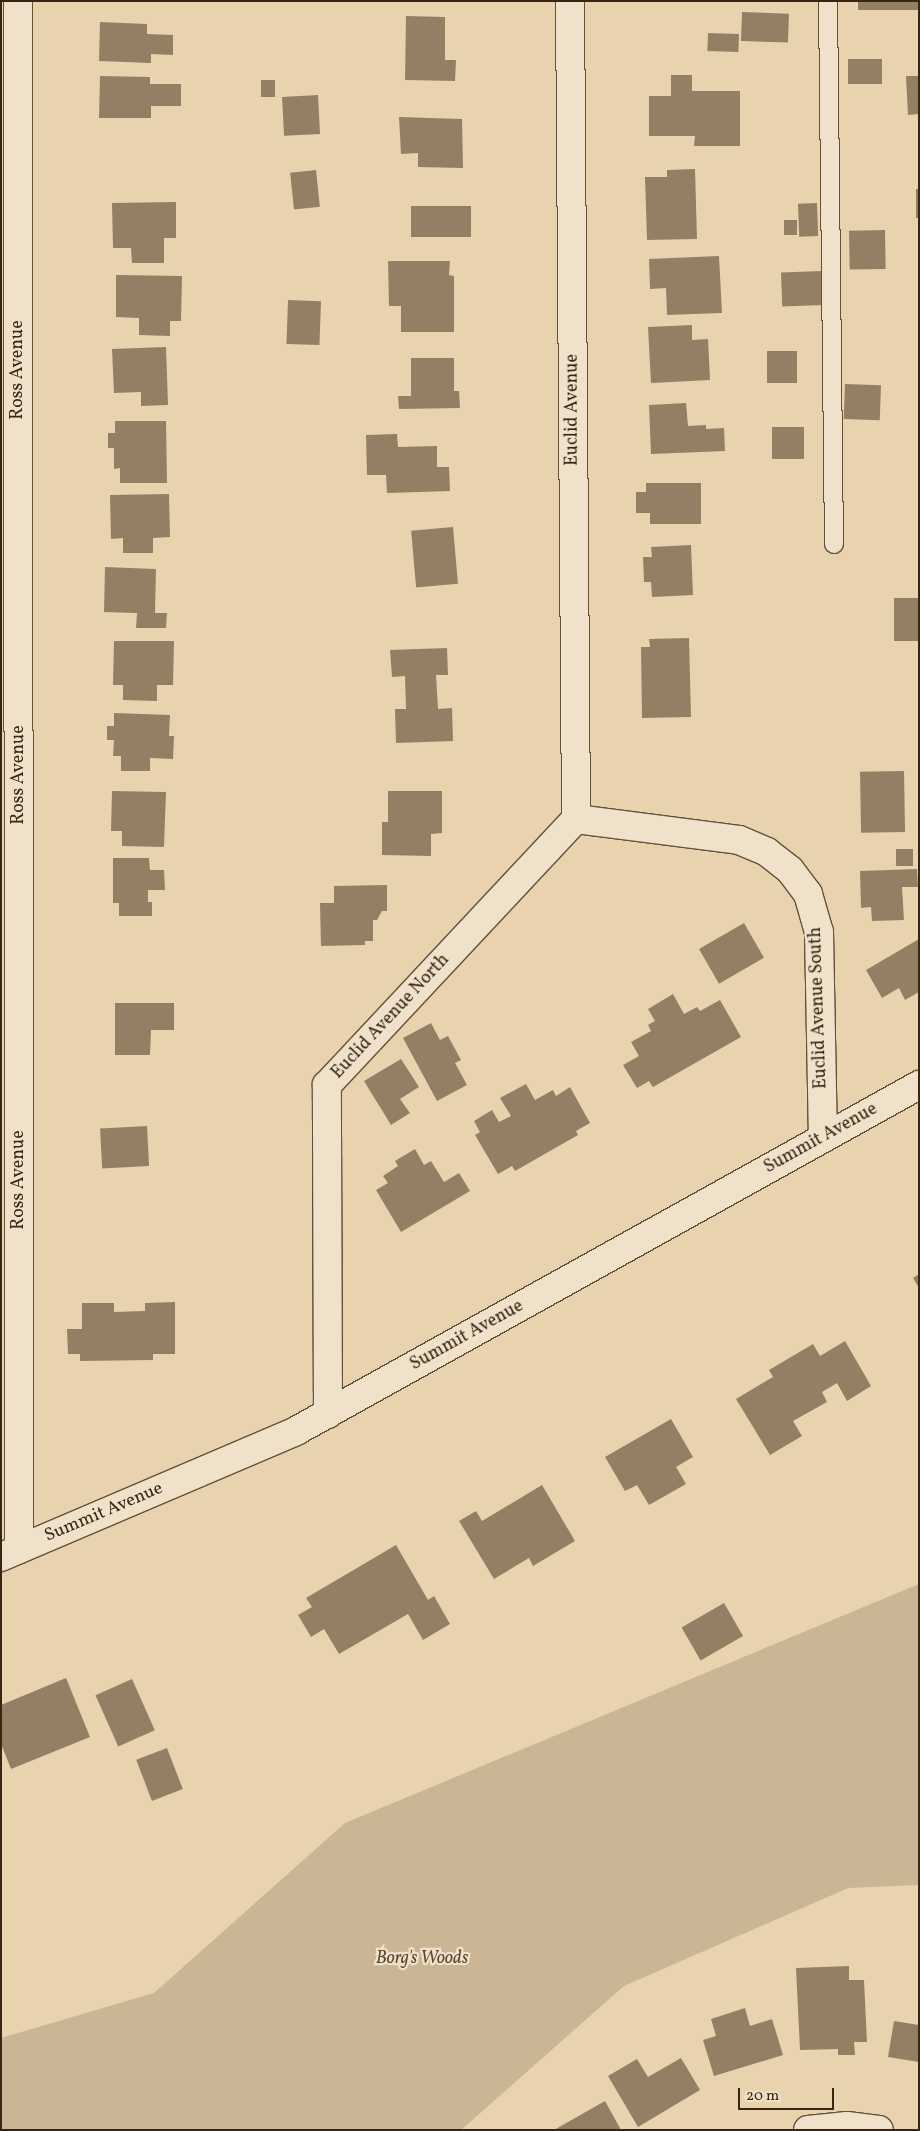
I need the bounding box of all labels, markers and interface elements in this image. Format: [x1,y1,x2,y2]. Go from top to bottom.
street label: Ross Avenue [7,320,29,420]
street label: Euclid Avenue [562,354,584,466]
street label: Ross Avenue [8,725,30,825]
street label: Euclid Avenue South [805,927,833,1089]
street label: Euclid Avenue North [327,950,455,1084]
street label: Summit Avenue [761,1099,881,1179]
street label: Ross Avenue [8,1130,30,1230]
street label: Summit Avenue [407,1296,527,1376]
street label: Summit Avenue [42,1478,166,1548]
park label: Borg's Woods [376,1948,468,1970]
scale bar [740,2078,836,2110]
text: 20 m [746,2086,779,2107]

